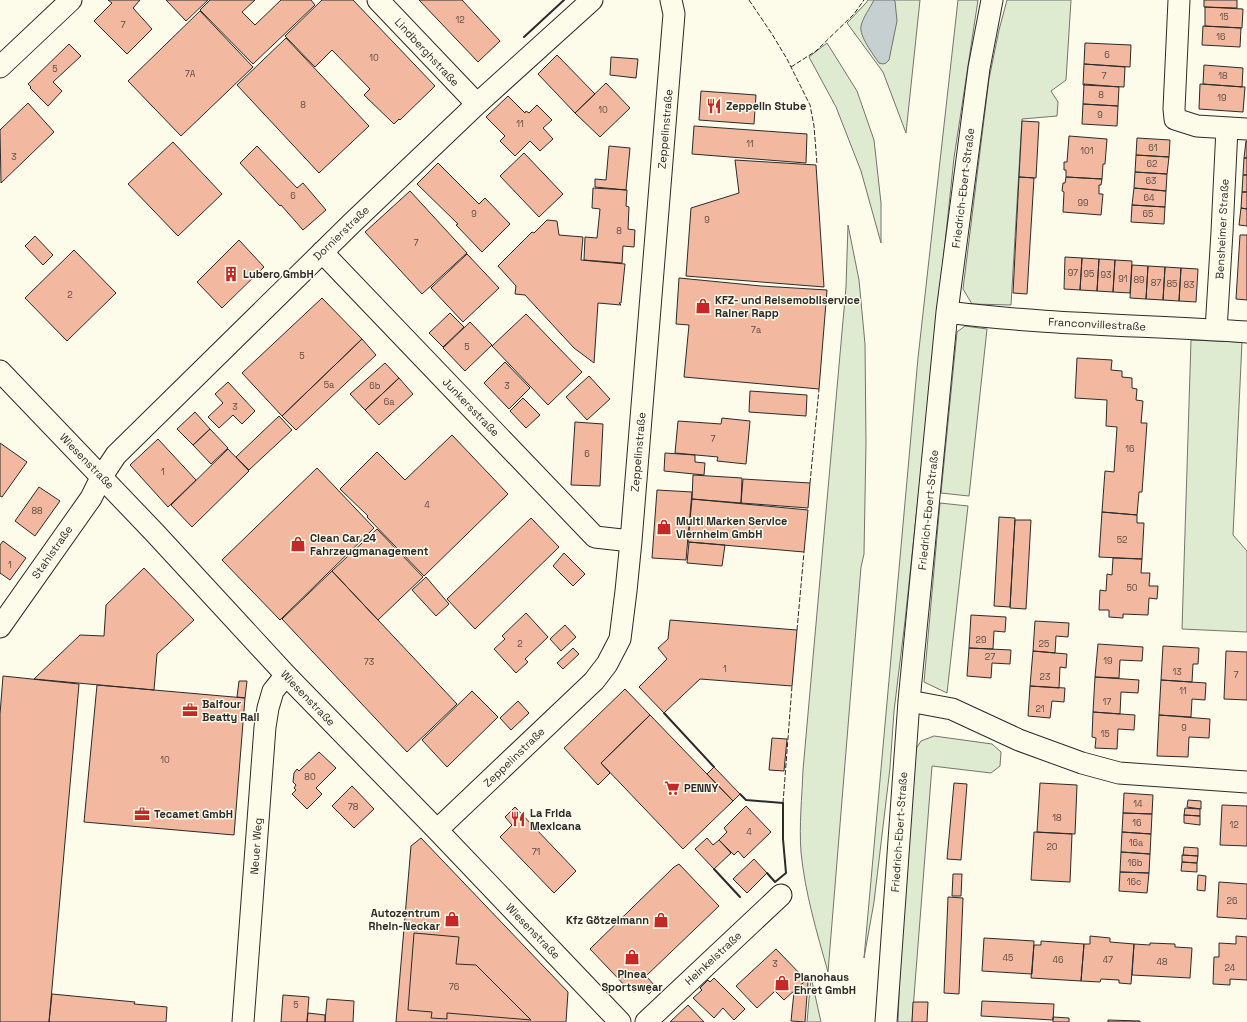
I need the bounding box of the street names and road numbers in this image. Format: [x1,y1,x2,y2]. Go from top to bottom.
street label: Lindberghstraße [392,15,462,89]
street label: Zeppelinstraße [655,89,675,169]
street label: Friedrich-Ebert-Straße [949,127,977,249]
street label: Bensheimer Straße [1212,178,1232,280]
street label: Dornierstraße [310,203,372,263]
street label: Franconvillestraße [1048,314,1146,334]
street label: Junkersstraße [440,375,502,439]
street label: Zeppelinstraße [628,412,648,492]
street label: Wiesenstraße [57,430,117,492]
street label: Friedrich-Ebert-Straße [915,449,941,571]
street label: Stahlstraße [28,523,76,581]
street label: Wiesenstraße [278,667,338,729]
street label: Zeppelinstraße [480,724,548,790]
street label: Friedrich-Ebert-Straße [888,771,910,893]
street label: Neuer Weg [247,817,265,875]
street label: Wiesenstraße [503,900,563,962]
street label: Heinkelstraße [682,928,744,988]

